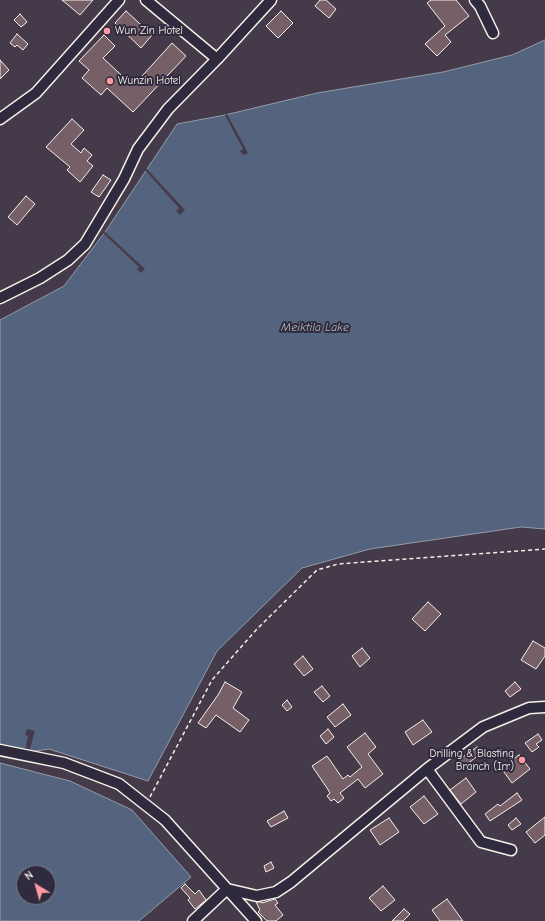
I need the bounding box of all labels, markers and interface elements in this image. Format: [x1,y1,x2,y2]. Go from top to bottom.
place label: Wun Zin Hotel [115,24,183,38]
marker: Wun Zin Hotel [102,26,112,36]
place label: Wunzin Hotel [118,74,181,88]
marker: Wunzin Hotel [105,76,115,86]
water label: Meiktila Lake [281,321,349,335]
place label: Drilling & Blasting Branch (Irr) [430,747,514,773]
marker: Drilling & Blasting Branch (Irr) [517,755,527,765]
north arrow [16,865,56,905]
text: N [22,868,36,883]

